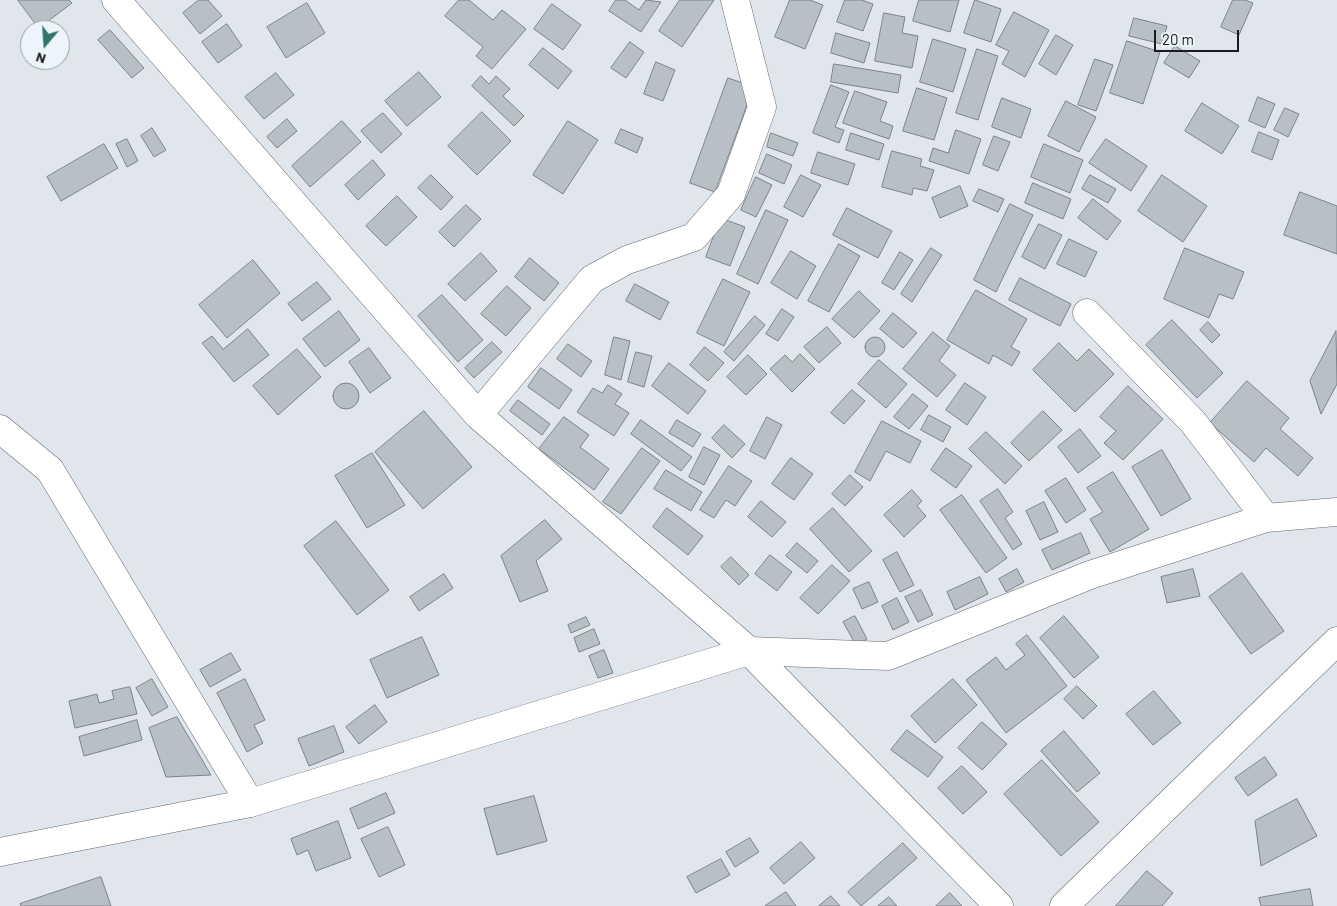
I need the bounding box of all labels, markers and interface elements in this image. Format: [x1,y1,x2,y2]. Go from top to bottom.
north arrow [20,20,70,70]
scale bar [1157,20,1242,52]
text: 20 m [1162,30,1194,48]
text: N [33,49,48,68]

